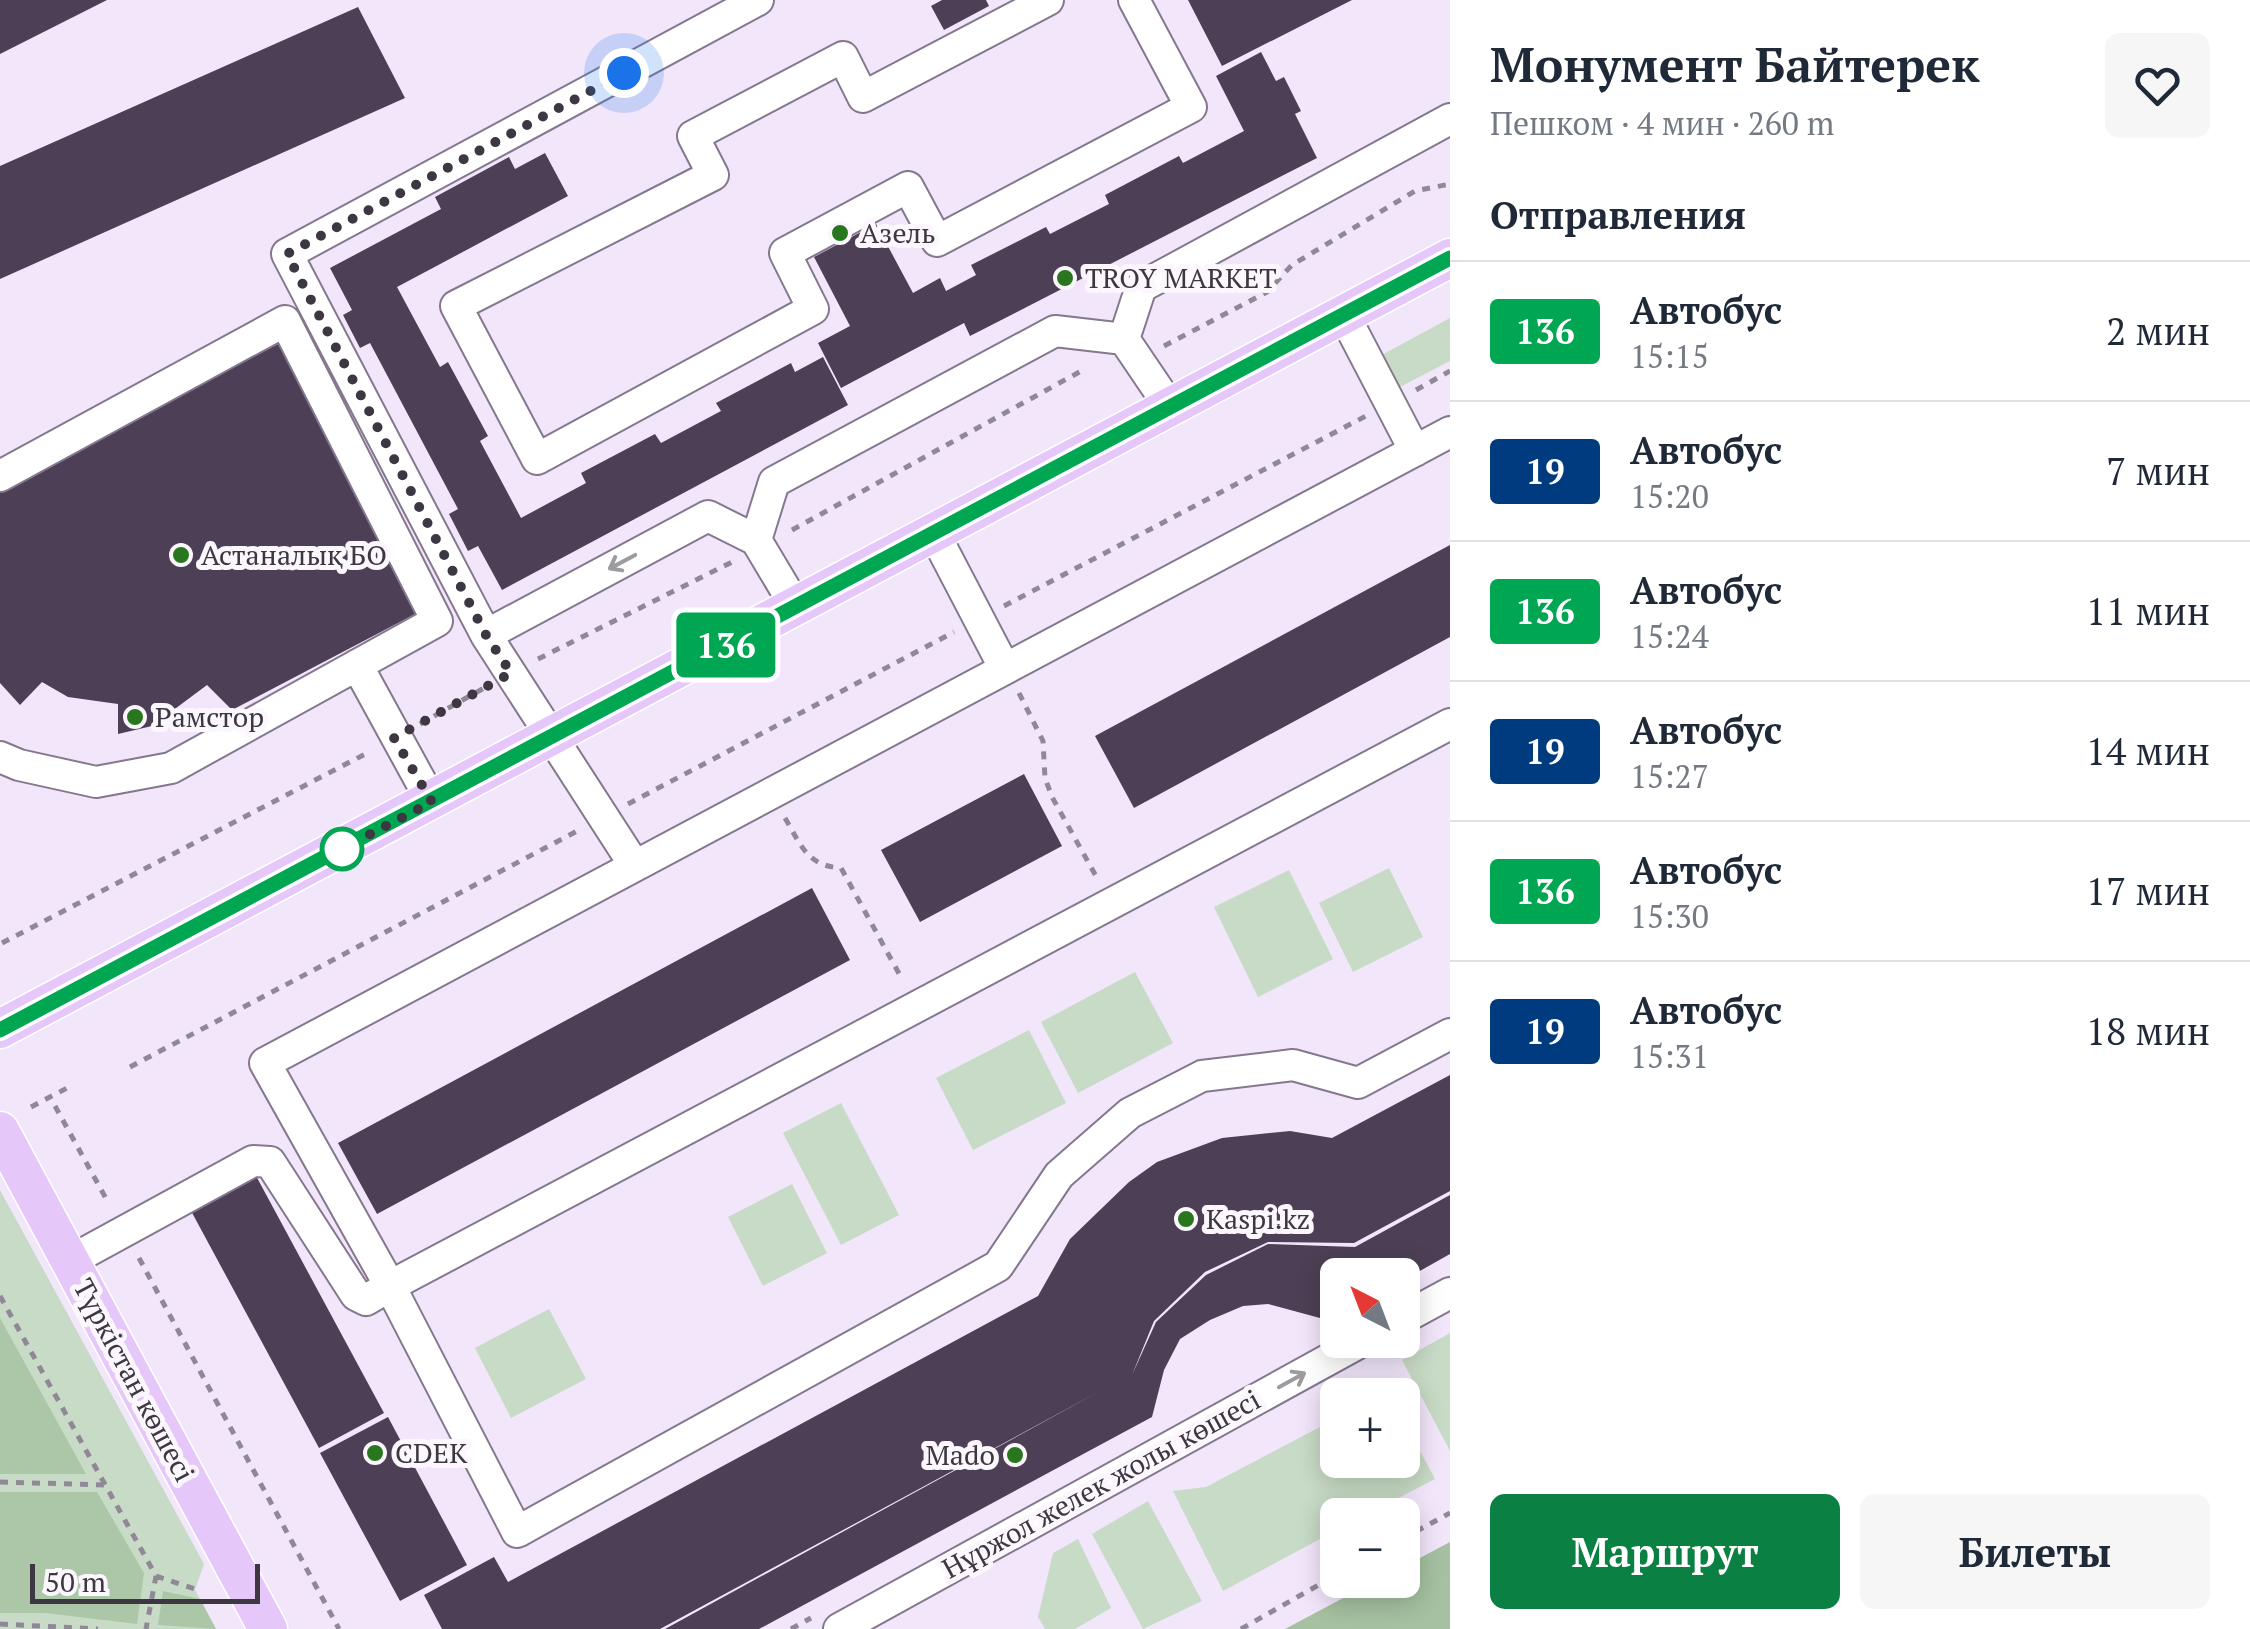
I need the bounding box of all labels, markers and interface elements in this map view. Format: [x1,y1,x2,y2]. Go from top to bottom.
text: Монумент Байтерек [1490,32,1979,96]
button: heart [2105,33,2210,138]
your location [599,48,649,98]
text: Пешком · 4 мин · 260 m [1490,102,1834,144]
text: Отправления [1490,190,1746,240]
place label: Азель [860,214,935,251]
marker: Азель [829,222,851,244]
place label: TROY MARKET [1085,259,1277,296]
marker: TROY MARKET [1054,267,1076,289]
text: Автобус [1630,285,1782,335]
text: 2 мин [2106,306,2210,356]
text: 136 [1515,308,1575,354]
text: 15:15 [1630,335,1709,377]
text: Автобус [1630,425,1782,475]
text: 7 мин [2106,446,2210,496]
text: 19 [1525,448,1565,494]
text: 15:20 [1630,475,1709,517]
place label: Астаналық БО [201,536,387,573]
marker: Астаналық БО [170,544,192,566]
one-way arrow [607,553,637,572]
text: Автобус [1630,565,1782,615]
text: 11 мин [2086,586,2210,636]
text: 136 [1515,588,1575,634]
line badge: 136 [668,612,784,678]
text: 15:24 [1630,615,1709,657]
text: 136 [696,622,756,668]
place label: Рамстор [155,698,264,735]
text: Автобус [1630,705,1782,755]
marker: Рамстор [124,706,146,728]
text: 14 мин [2086,726,2210,776]
text: 19 [1525,728,1565,774]
text: 15:27 [1630,755,1709,797]
unlabelled marker [321,828,363,870]
text: Автобус [1630,845,1782,895]
text: 17 мин [2086,866,2210,916]
text: 136 [1515,868,1575,914]
text: 15:30 [1630,895,1709,937]
text: Автобус [1630,985,1782,1035]
text: 18 мин [2086,1006,2210,1056]
text: 19 [1525,1008,1565,1054]
text: 15:31 [1630,1035,1709,1077]
place label: Kaspi.kz [1206,1200,1310,1237]
marker: Kaspi.kz [1175,1208,1197,1230]
north arrow [1320,1258,1420,1358]
map controls [1320,1258,1420,1598]
street label: Түркістан көшесі [65,1272,204,1488]
one-way arrow [1277,1369,1306,1389]
button: + [1320,1378,1420,1478]
street label: Нұржол желек жолы көшесі [935,1381,1266,1587]
place label: CDEK [395,1434,468,1471]
place label: Mado [926,1436,995,1473]
marker: CDEK [364,1442,386,1464]
marker: Mado [1004,1444,1026,1466]
button: Маршрут [1490,1494,1840,1609]
button: Билеты [1860,1494,2210,1609]
button: − [1320,1498,1420,1598]
scale bar [30,1559,260,1604]
text: 50 m [45,1563,106,1600]

